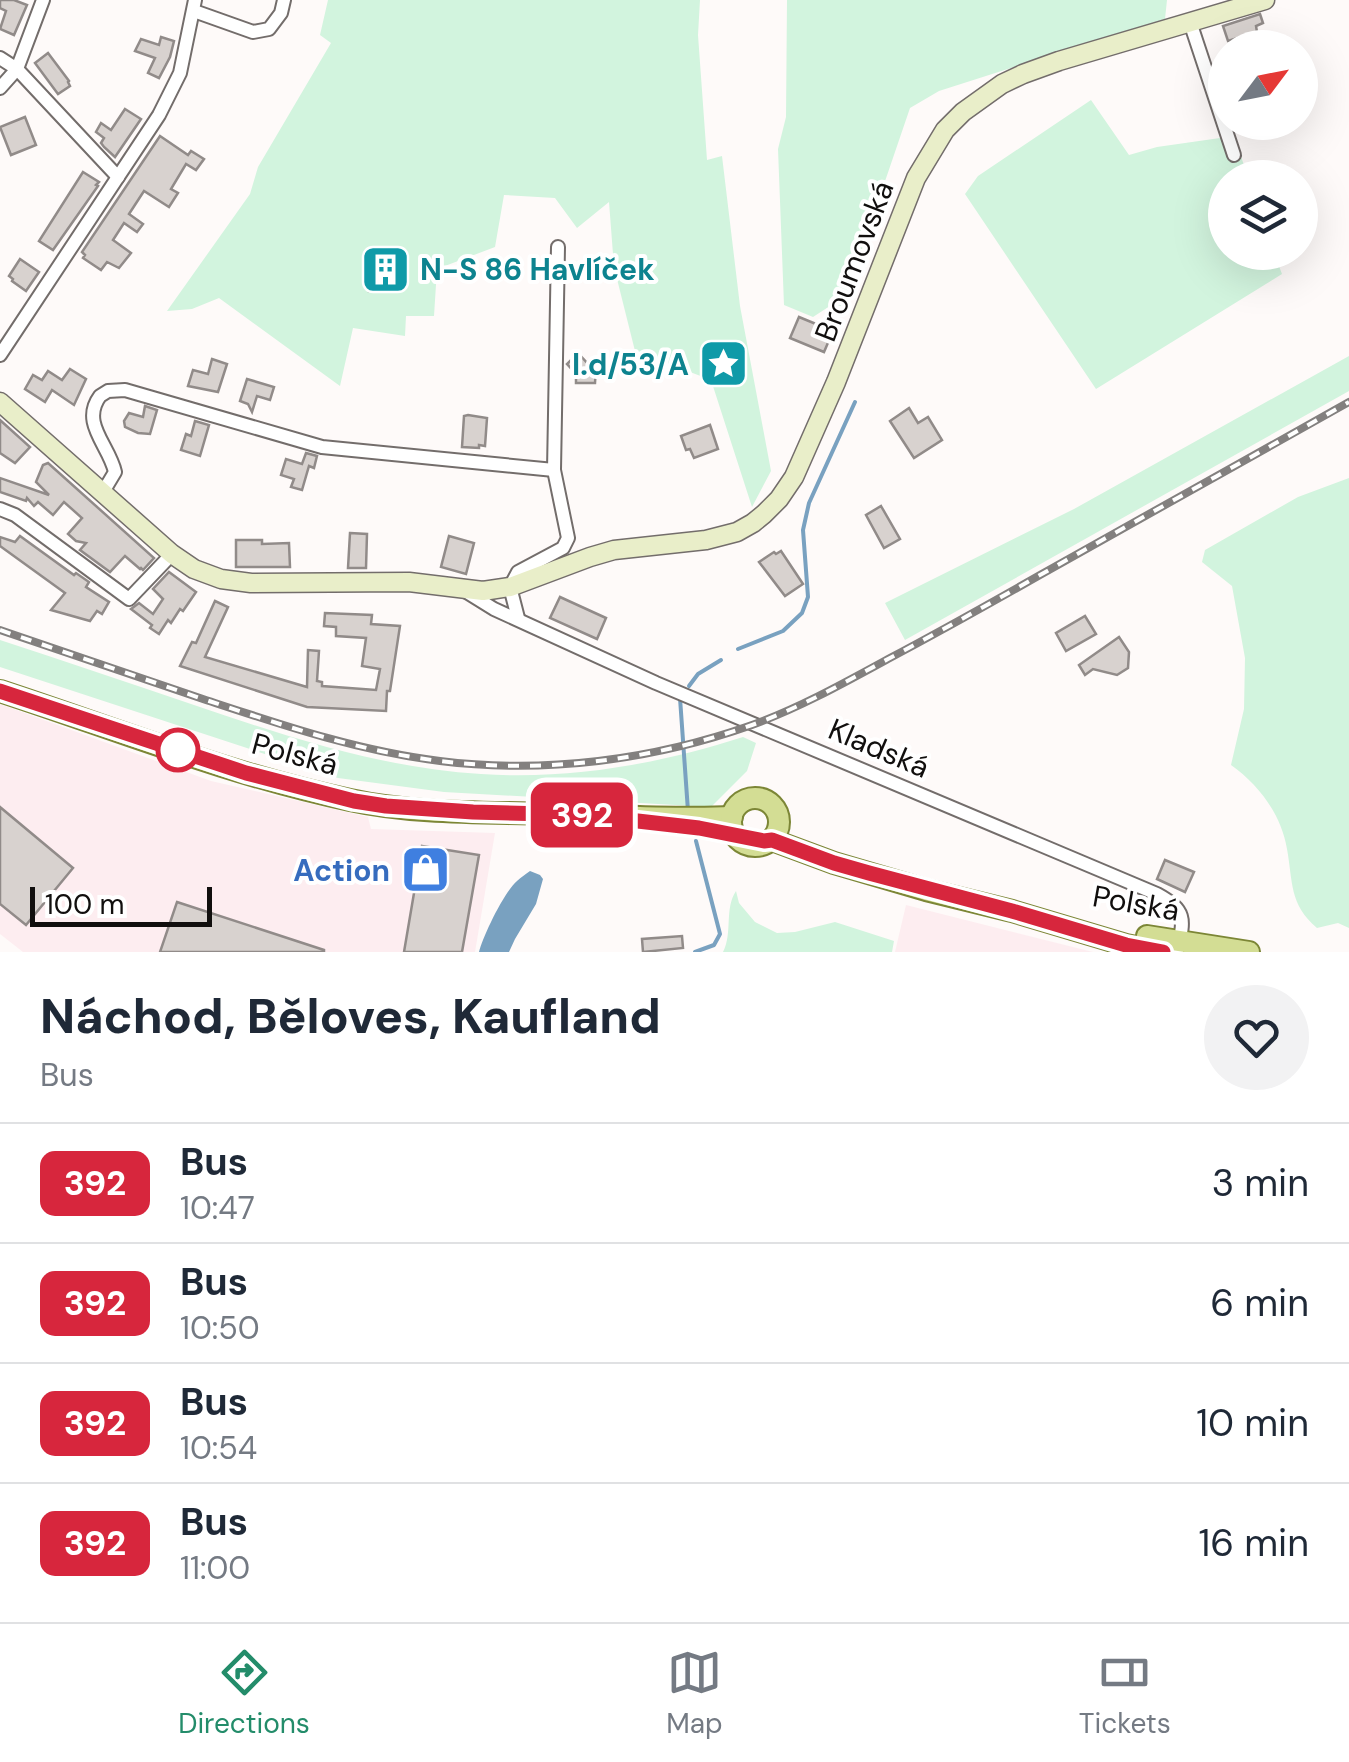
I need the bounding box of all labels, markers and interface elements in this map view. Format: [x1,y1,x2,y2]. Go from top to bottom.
north arrow [1208,30,1318,140]
map controls [1208,30,1318,270]
button: layers [1208,160,1318,270]
street label: Broumovská [806,175,902,347]
building icon: N-S 86 Havlíček [359,243,411,295]
place label: N-S 86 Havlíček [420,250,655,289]
place icon: I.d/53/A [698,338,750,390]
place label: I.d/53/A [572,345,689,384]
street label: Kladská [823,709,935,787]
street label: Polská [248,724,342,784]
unlabelled marker [157,729,199,771]
line badge: 392 [524,782,640,848]
text: 392 [551,792,613,838]
shop icon: Action [399,844,451,896]
place label: Action [293,851,390,890]
street label: Polská [1090,876,1182,930]
scale bar [30,882,212,926]
text: 100 m [45,886,124,923]
text: Náchod, Běloves, Kaufland [40,985,661,1048]
button: heart [1204,985,1309,1090]
text: Bus [40,1054,94,1096]
text: Bus [180,1137,248,1187]
text: 3 min [1212,1158,1309,1208]
text: 392 [64,1160,126,1206]
text: 10:47 [180,1187,255,1229]
text: Bus [180,1257,248,1307]
text: 6 min [1210,1278,1309,1328]
text: 392 [64,1280,126,1326]
text: 10:50 [180,1307,260,1349]
text: Bus [180,1377,248,1427]
text: 10 min [1196,1398,1309,1448]
text: 392 [64,1400,126,1446]
text: 10:54 [180,1427,257,1469]
text: Bus [180,1497,248,1547]
text: 16 min [1198,1518,1309,1568]
text: 392 [64,1520,126,1566]
text: 11:00 [180,1547,250,1589]
tab: Directions [178,1645,310,1742]
tab: Map [666,1645,723,1742]
tab: Tickets [1079,1645,1171,1742]

